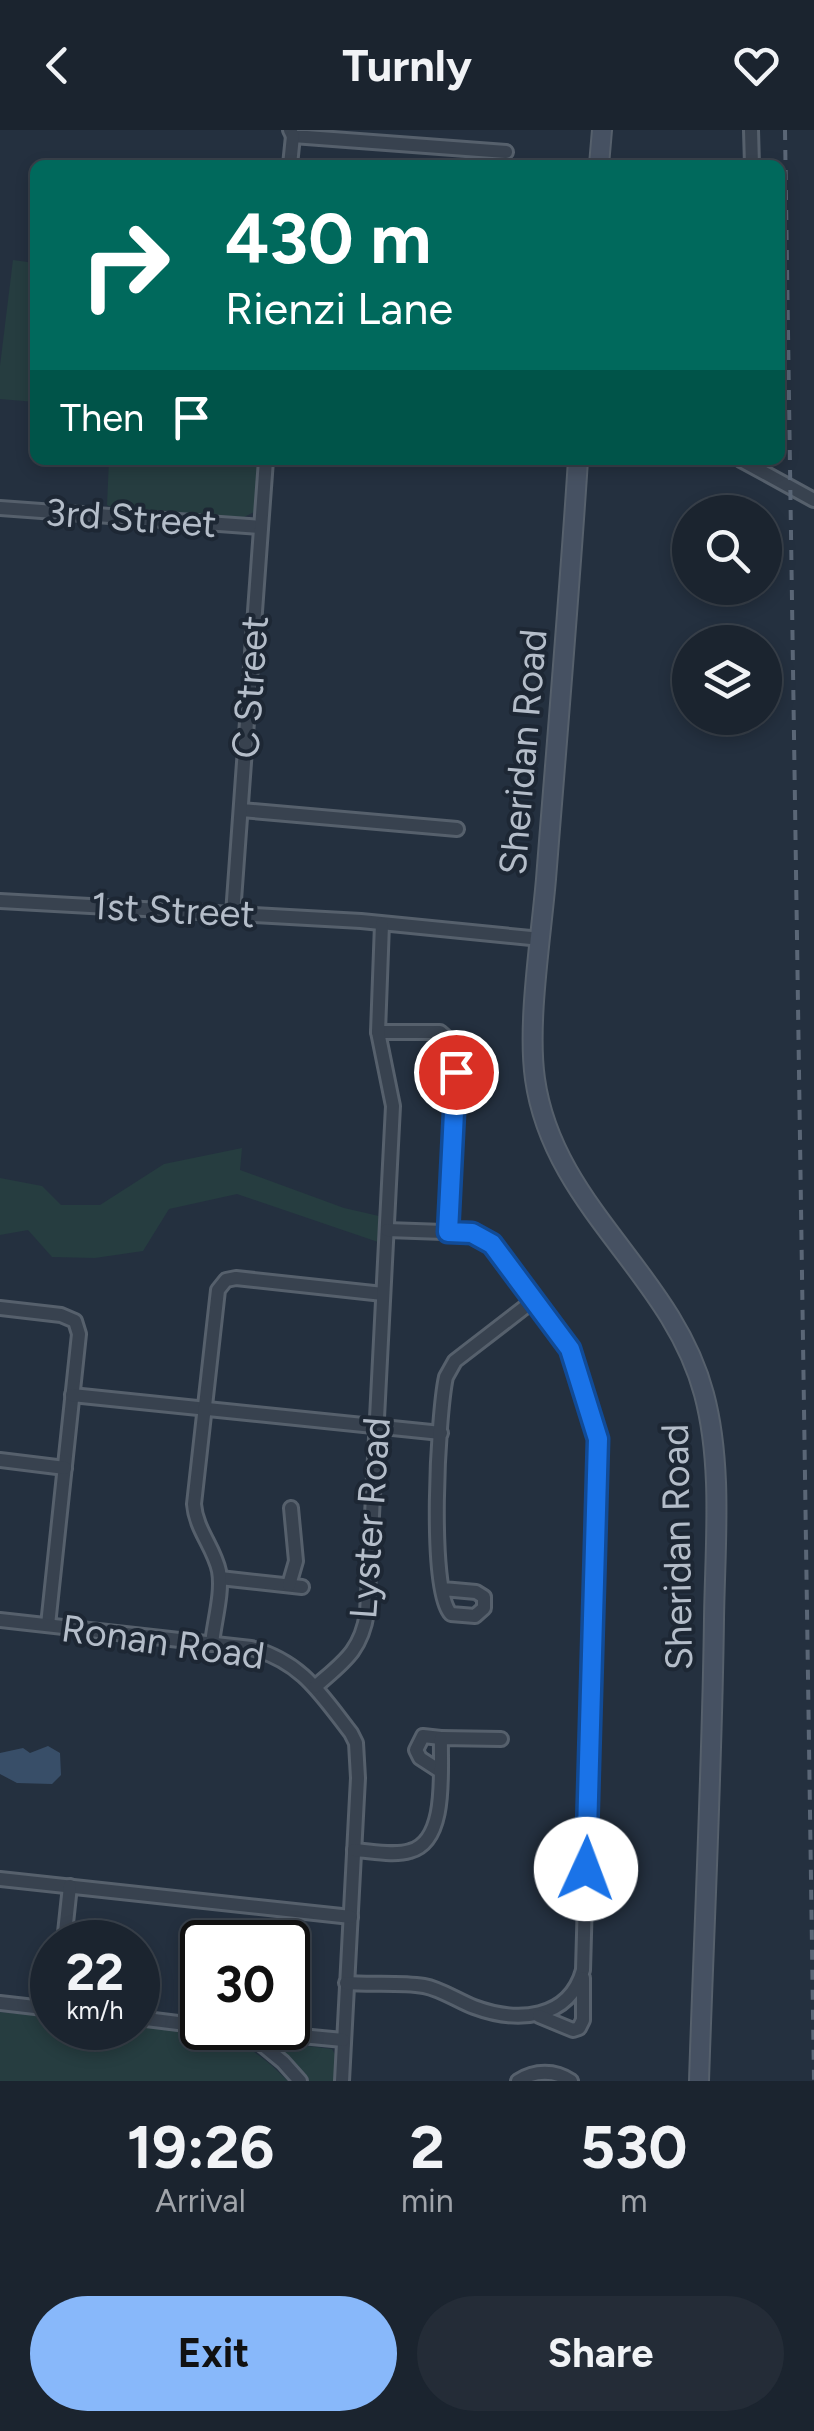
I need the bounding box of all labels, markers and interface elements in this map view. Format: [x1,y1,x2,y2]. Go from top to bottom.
icon: back [30,38,85,93]
text: Turnly [342,38,472,92]
icon: heart [729,38,784,93]
text: 430 m [225,196,431,281]
icon: right [60,200,190,330]
text: Rienzi Lane [225,281,453,335]
icon: arrive [164,390,219,445]
text: Then [60,395,144,441]
street label: 3rd Street [44,489,218,547]
map controls [672,495,782,735]
button: search [672,495,782,605]
street label: C Street [222,614,278,760]
button: layers [672,625,782,735]
street label: Sheridan Road [489,627,557,877]
street label: 1st Street [90,883,256,937]
pin [414,1030,499,1115]
icon: arrive [429,1045,484,1100]
street label: Lyster Road [340,1416,400,1620]
street label: Sheridan Road [652,1423,702,1671]
street label: Ronan Road [59,1605,267,1679]
position arrow [534,1817,638,1921]
speed limit sign: 30 [180,1920,310,2050]
text: 22 [66,1942,124,2003]
text: km/h [66,1995,124,2025]
text: 19:26 [127,2111,274,2183]
text: 2 [410,2111,445,2183]
text: 530 [580,2111,687,2183]
text: Arrival [155,2182,246,2220]
text: min [401,2182,454,2220]
text: m [620,2182,647,2220]
button: Exit [30,2296,397,2411]
button: Share [417,2296,784,2411]

